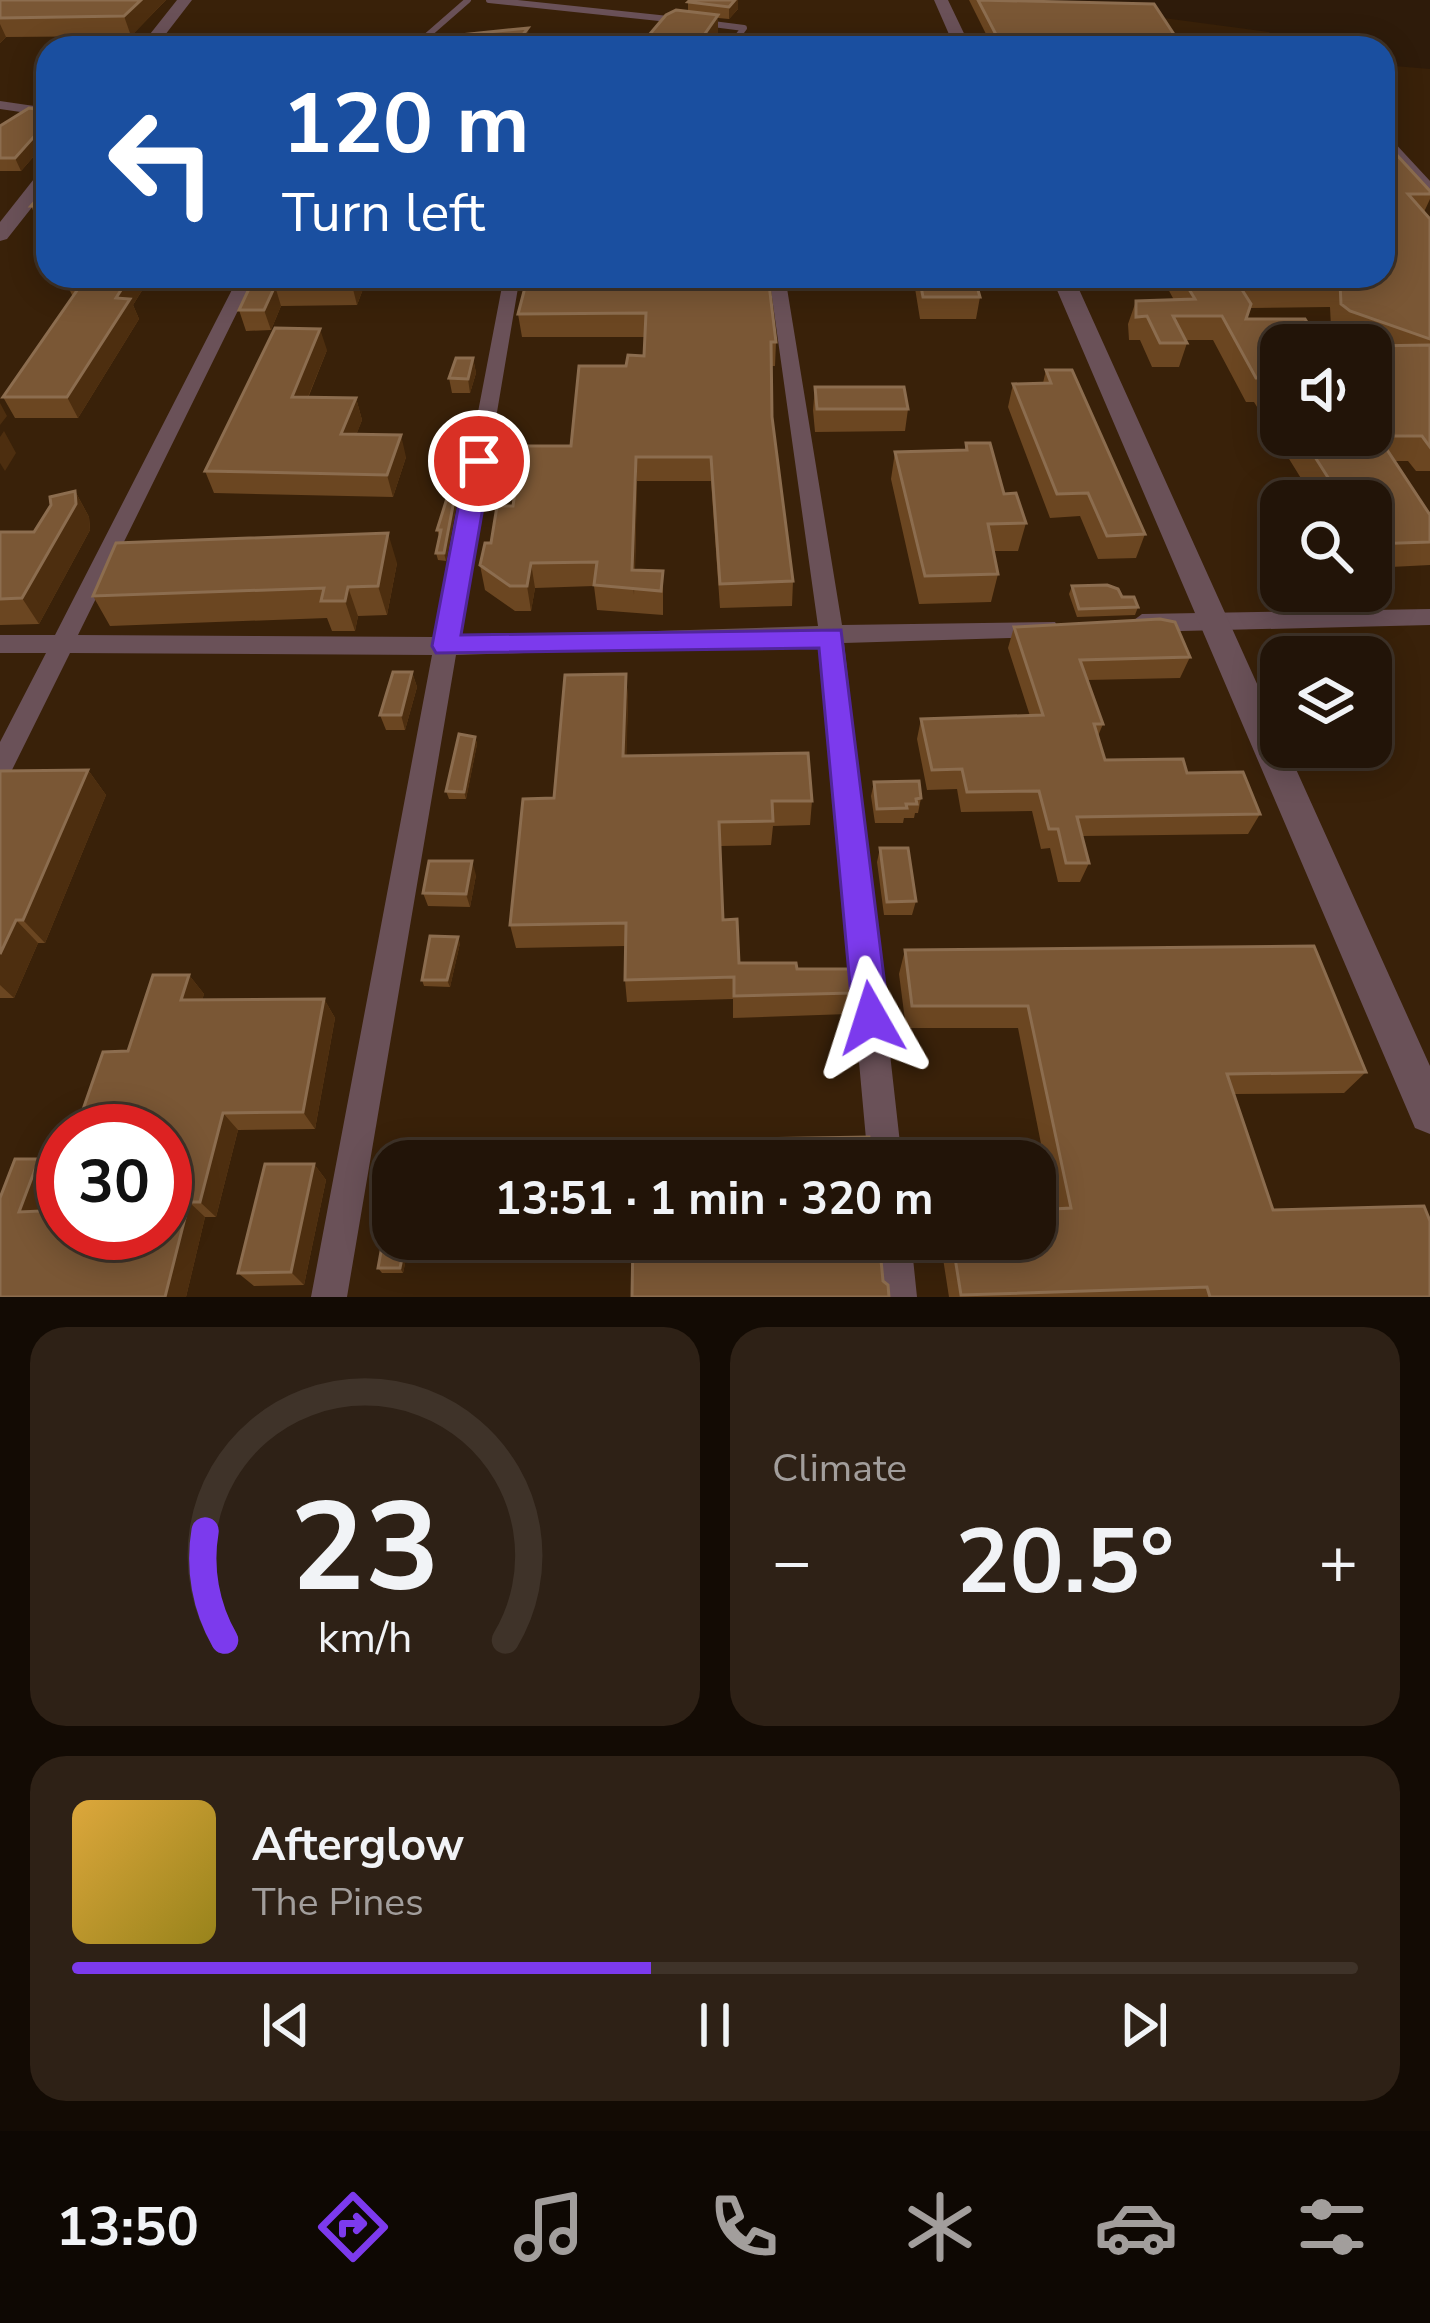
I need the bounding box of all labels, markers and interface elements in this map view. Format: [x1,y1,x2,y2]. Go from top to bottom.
text: 120 m [282,67,530,182]
icon: left [84,84,240,240]
text: Turn left [282,176,485,250]
map controls [1260,324,1392,768]
button: sound [1260,324,1392,456]
pin [428,410,530,512]
icon: arrive [446,428,512,494]
button: search [1260,480,1392,612]
button: layers [1260,636,1392,768]
position arrow [808,955,934,1081]
speed limit sign: 30 [36,1104,192,1260]
text: 13:51 · 1 min · 320 m [494,1169,934,1230]
text: Climate [772,1442,907,1495]
text: 23 [290,1463,440,1633]
text: 20.5° [956,1501,1174,1624]
text: − [772,1517,812,1607]
text: + [1318,1517,1358,1607]
text: km/h [318,1608,412,1666]
text: Afterglow [252,1815,464,1876]
text: The Pines [252,1876,424,1929]
icon: previous [253,1992,319,2058]
icon: pause [682,1992,748,2058]
icon: next [1111,1992,1177,2058]
icon: directions [311,2185,395,2269]
icon: music [507,2185,591,2269]
icon: phone [702,2185,786,2269]
icon: climate [898,2185,982,2269]
icon: car [1094,2185,1178,2269]
icon: filters [1290,2185,1374,2269]
text: 13:50 [56,2190,199,2264]

